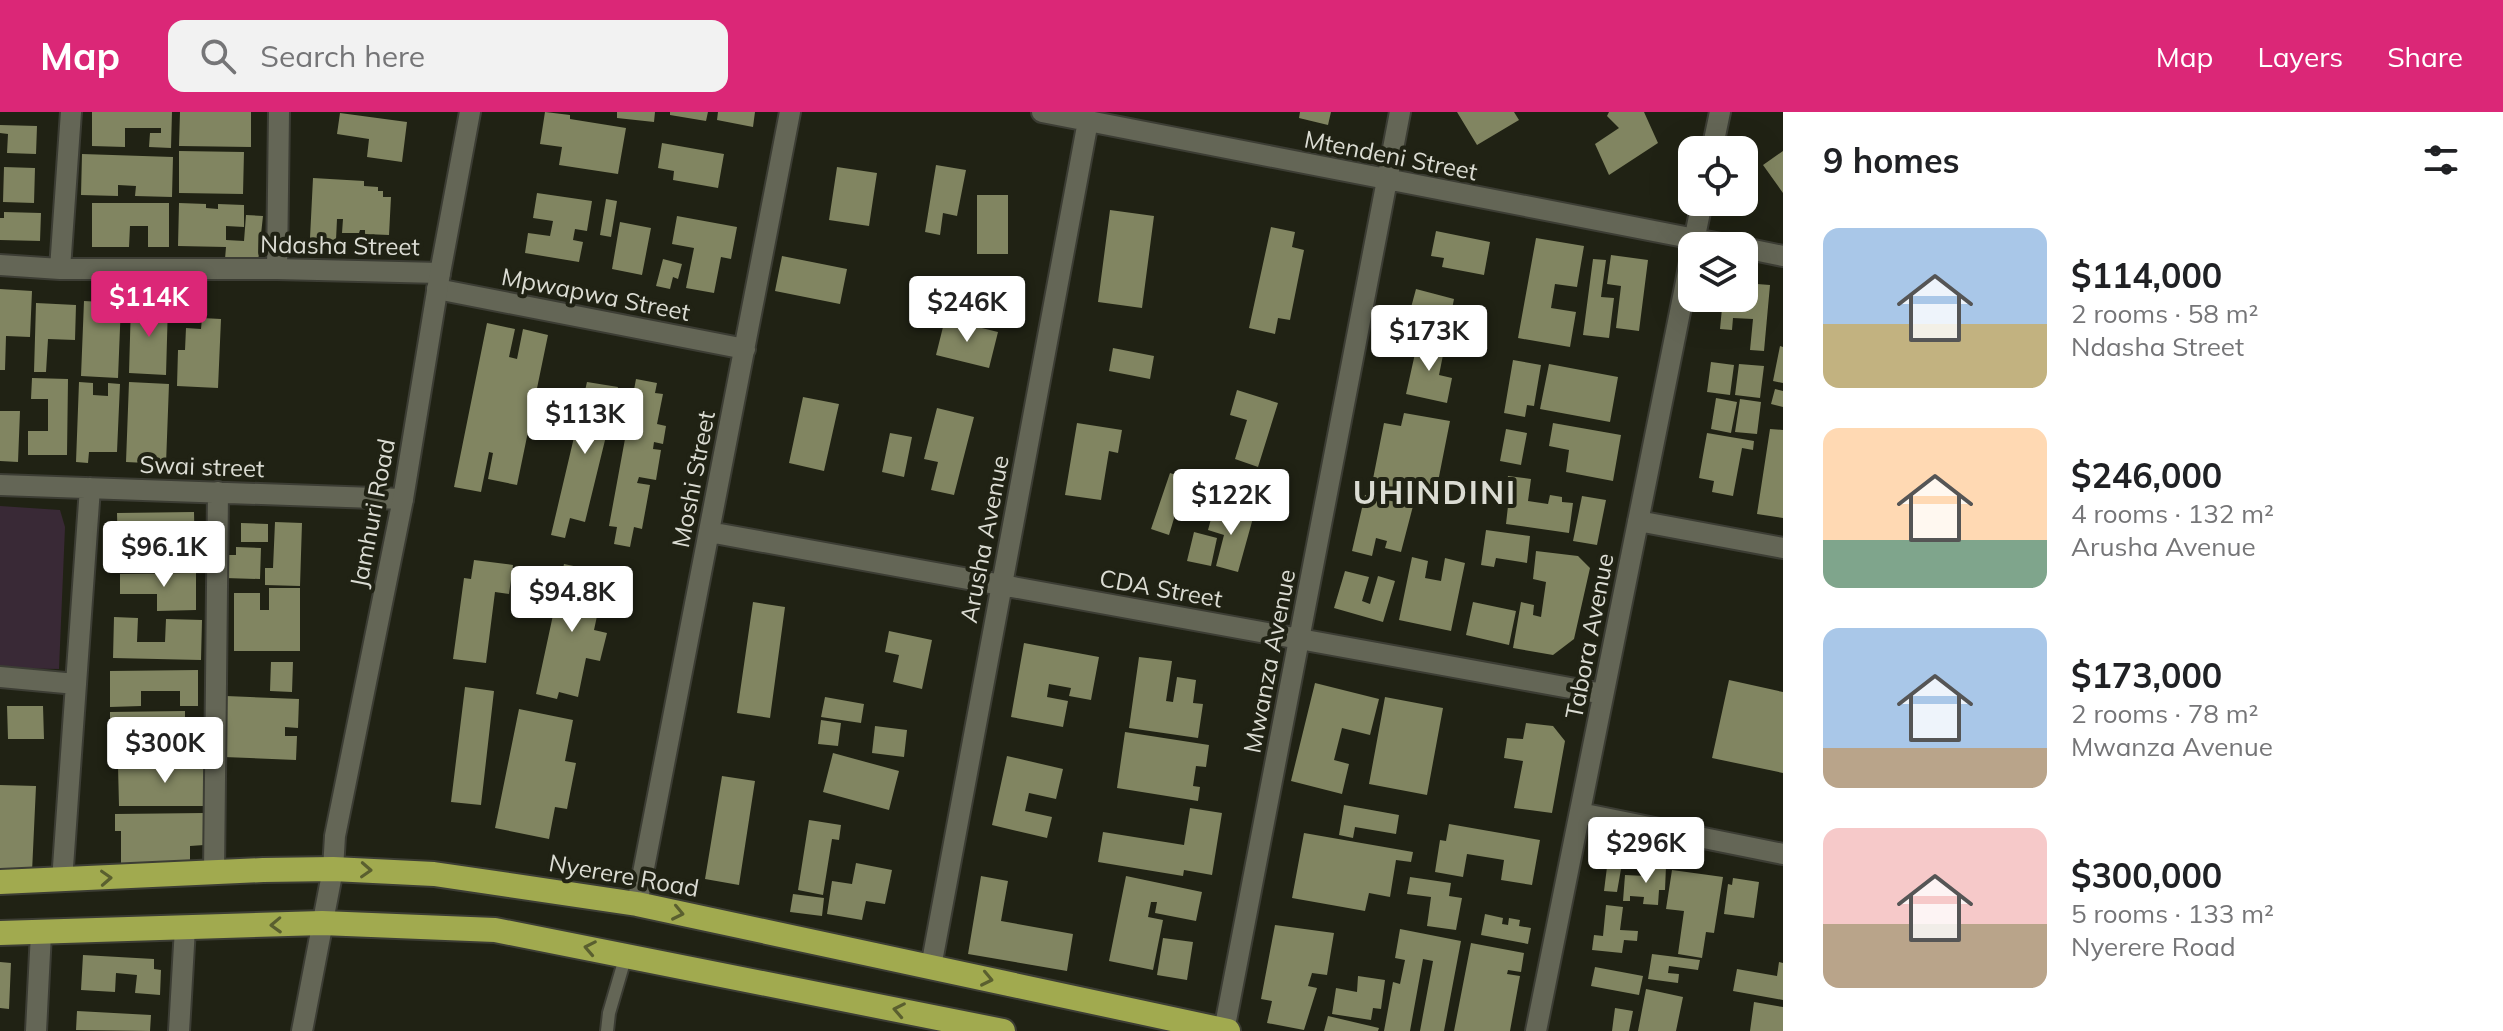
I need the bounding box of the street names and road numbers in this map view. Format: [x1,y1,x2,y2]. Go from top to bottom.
street label: Mtendeni Street [1302,123,1480,187]
street label: Ndasha Street [260,229,420,261]
street label: Mpwapwa Street [499,261,693,327]
street label: Moshi Street [665,408,721,550]
street label: Jamhuri Road [343,436,401,590]
street label: Swai street [139,449,265,483]
street label: Arusha Avenue [953,452,1015,626]
street label: Tabora Avenue [1558,551,1620,721]
street label: CDA Street [1097,562,1225,614]
street label: Mwanza Avenue [1237,567,1301,755]
street label: Nyerere Road [547,847,701,903]

